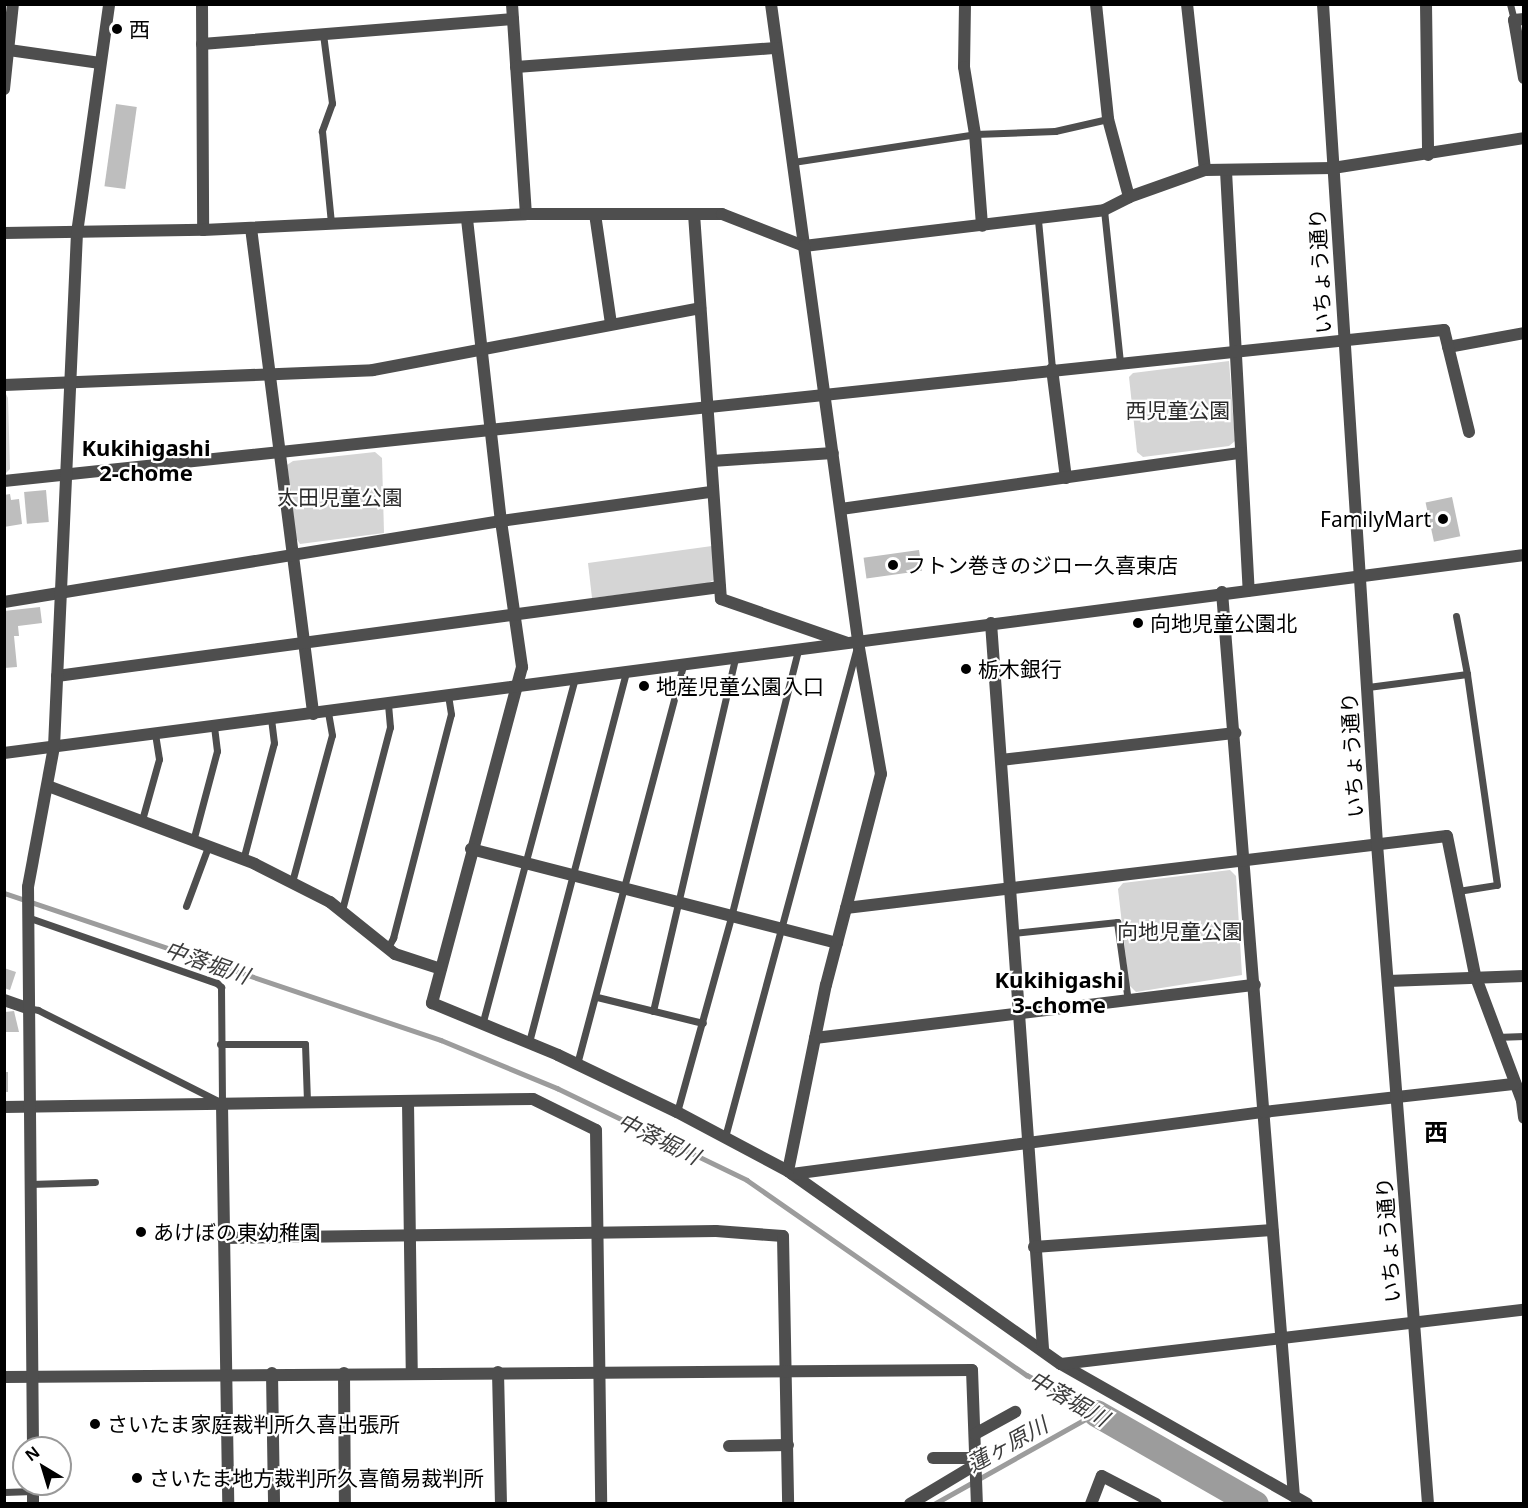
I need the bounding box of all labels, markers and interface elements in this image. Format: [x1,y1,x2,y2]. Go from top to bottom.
place label: 西 [129,16,150,42]
marker: 西 [110,22,124,36]
street label: いちょう通り [1304,207,1336,335]
park label: 西児童公園 [1126,397,1230,423]
district label: Kukihigashi 2-chome [81,434,211,486]
park label: 太田児童公園 [277,484,403,510]
place label: FamilyMart [1320,506,1431,532]
marker: FamilyMart [1436,512,1450,526]
place label: フトン巻きのジロー久喜東店 [905,552,1178,578]
marker: フトン巻きのジロー久喜東店 [886,558,900,572]
place label: 向地児童公園北 [1150,610,1297,636]
marker: 向地児童公園北 [1131,616,1145,630]
place label: 栃木銀行 [978,656,1062,682]
marker: 栃木銀行 [959,662,973,676]
place label: 地産児童公園入口 [656,673,824,699]
marker: 地産児童公園入口 [637,679,651,693]
street label: いちょう通り [1336,691,1368,819]
park label: 向地児童公園 [1117,918,1243,944]
water label: 中落堀川 [161,935,253,989]
district label: Kukihigashi 3-chome [994,966,1124,1017]
water label: 中落堀川 [614,1107,704,1169]
district label: 西 [1424,1118,1448,1146]
street label: いちょう通り [1371,1176,1405,1304]
place label: あけぼの東幼稚園 [153,1219,321,1245]
marker: あけぼの東幼稚園 [134,1225,148,1239]
water label: 中落堀川 [1024,1365,1114,1431]
place label: さいたま家庭裁判所久喜出張所 [107,1411,401,1437]
water label: 蓮ヶ原川 [962,1411,1052,1477]
marker: さいたま家庭裁判所久喜出張所 [88,1417,102,1431]
north arrow [12,1436,72,1496]
text: N [20,1441,44,1466]
place label: さいたま地方裁判所久喜簡易裁判所 [149,1465,485,1491]
marker: さいたま地方裁判所久喜簡易裁判所 [130,1471,144,1485]

